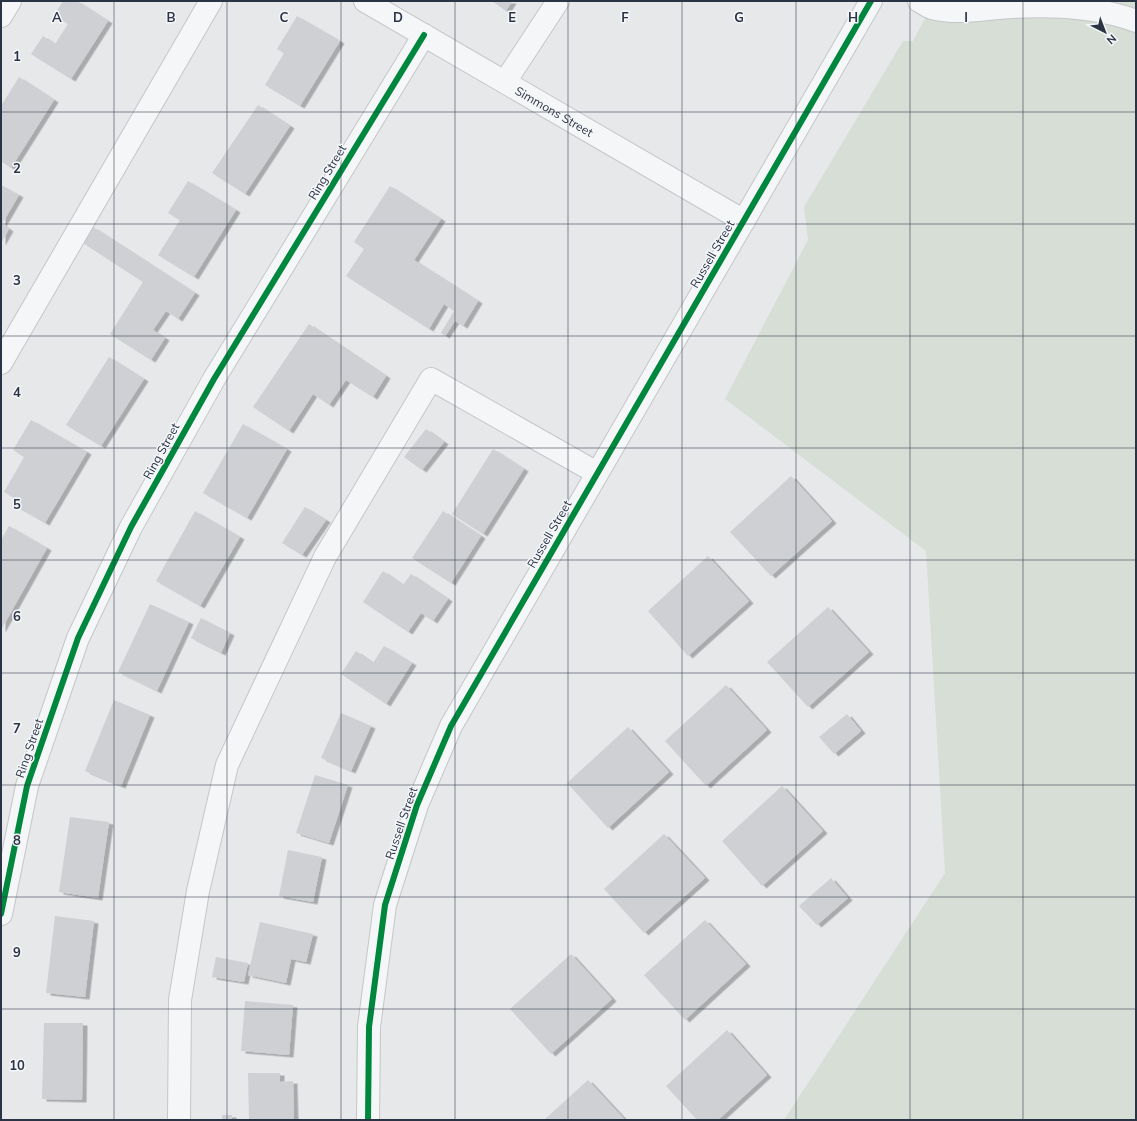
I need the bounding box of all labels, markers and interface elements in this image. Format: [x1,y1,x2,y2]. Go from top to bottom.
text: A [52,9,62,25]
text: B [167,9,176,25]
text: C [280,9,289,25]
text: D [393,9,403,25]
text: E [508,9,516,25]
text: F [621,9,629,25]
text: G [734,9,744,25]
text: H [848,9,858,25]
text: I [964,9,968,25]
north arrow [1085,12,1125,52]
text: N [1104,31,1119,47]
text: 1 [13,48,21,64]
street label: Simmons Street [513,82,596,139]
street label: Ring Street [305,142,349,202]
text: 2 [13,160,21,176]
street label: Russell Street [687,217,737,291]
text: 3 [13,272,21,288]
text: 4 [13,384,21,400]
street label: Ring Street [139,420,183,482]
text: 5 [13,496,21,512]
street label: Russell Street [524,497,574,571]
text: 6 [13,608,21,624]
street label: Ring Street [12,716,46,780]
text: 7 [13,720,21,736]
street label: Russell Street [382,785,420,861]
text: 8 [13,832,21,848]
text: 9 [13,944,21,960]
text: 10 [9,1057,25,1073]

